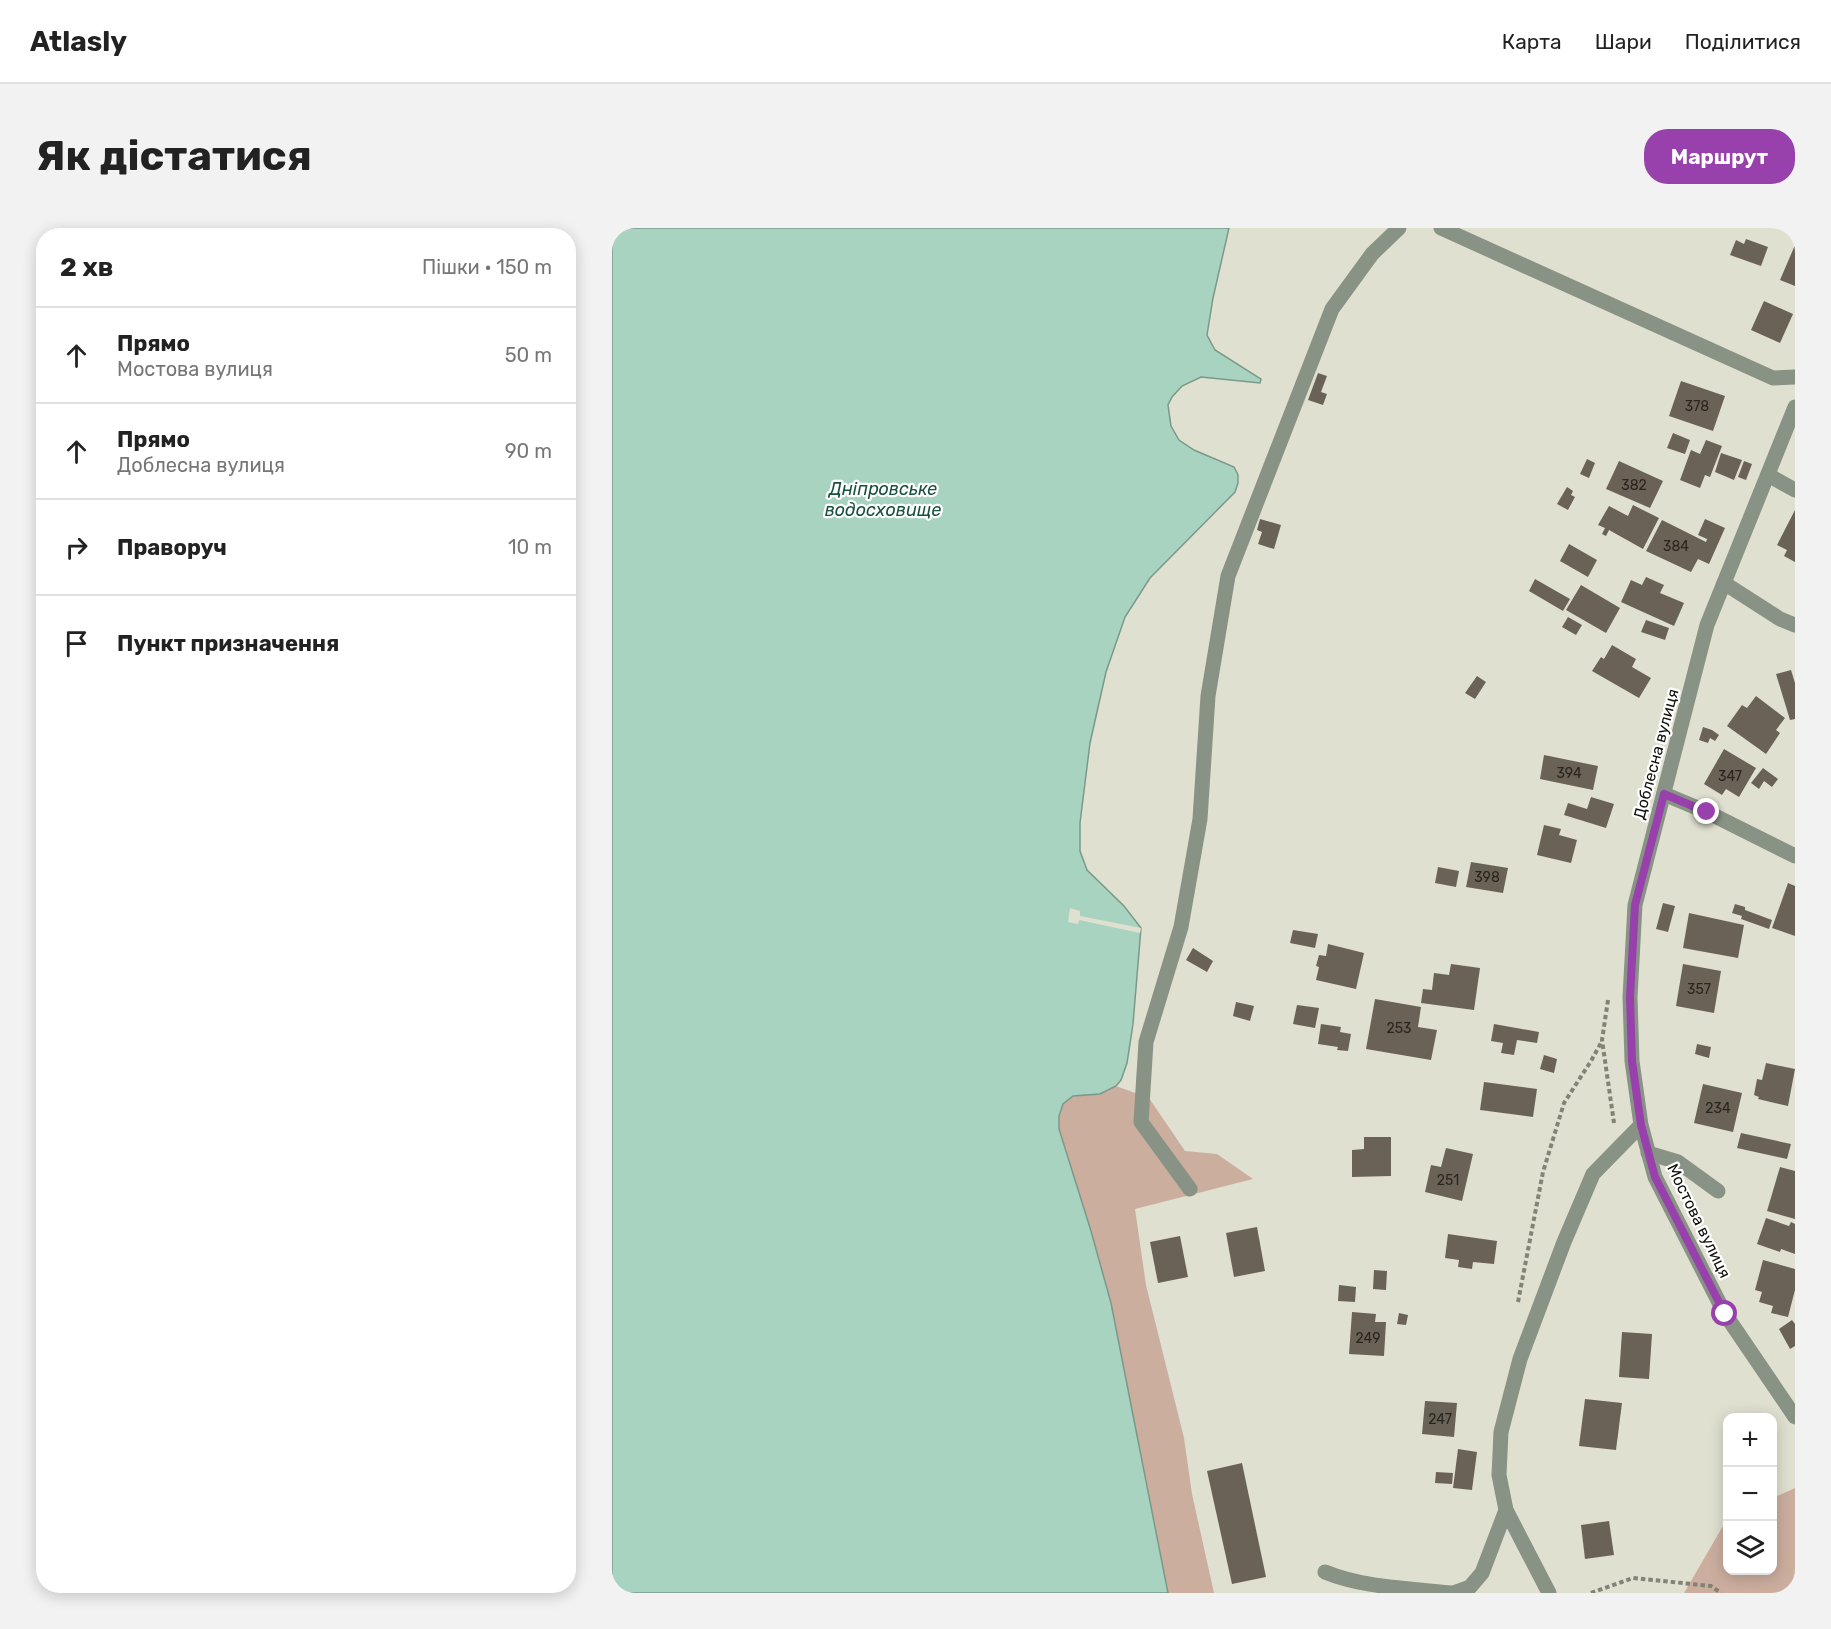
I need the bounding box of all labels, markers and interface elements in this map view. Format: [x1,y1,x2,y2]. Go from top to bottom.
text: Atlasly [30,25,127,58]
text: Карта [1502,29,1562,54]
text: Шари [1595,29,1652,54]
text: Поділитися [1685,29,1801,54]
button: Маршрут [1644,129,1795,184]
text: Як дістатися [36,131,312,181]
text: 2 хв [60,252,113,283]
text: Пішки · 150 m [422,255,552,279]
text: Прямо [117,330,190,357]
icon: ahead [60,339,93,372]
text: 50 m [505,343,552,367]
text: Мостова вулиця [117,357,273,381]
house number: 378 [1685,398,1709,415]
text: Прямо [117,426,190,453]
icon: ahead [60,435,93,468]
text: 90 m [505,439,552,463]
text: Доблесна вулиця [117,453,285,477]
house number: 382 [1621,477,1647,494]
water label: Дніпровське водосховище [825,478,941,521]
icon: right [60,531,93,564]
text: Праворуч [117,534,227,561]
text: 10 m [508,535,552,559]
house number: 384 [1663,538,1689,555]
icon: arrive [60,627,93,660]
text: Пункт призначення [117,630,339,657]
street label: Доблесна вулиця [1629,687,1683,821]
house number: 394 [1556,765,1582,782]
house number: 347 [1718,768,1742,785]
route end [1693,798,1719,824]
house number: 398 [1474,869,1500,886]
house number: 357 [1687,981,1711,998]
house number: 253 [1387,1020,1411,1037]
house number: 234 [1705,1100,1731,1117]
street label: Мостова вулиця [1663,1161,1735,1281]
house number: 251 [1437,1172,1459,1189]
route start [1711,1300,1737,1326]
house number: 249 [1356,1330,1380,1347]
house number: 247 [1428,1411,1452,1428]
map controls [1723,1413,1777,1575]
button: + [1723,1413,1777,1467]
button: − [1723,1467,1777,1521]
button: layers [1723,1521,1777,1575]

